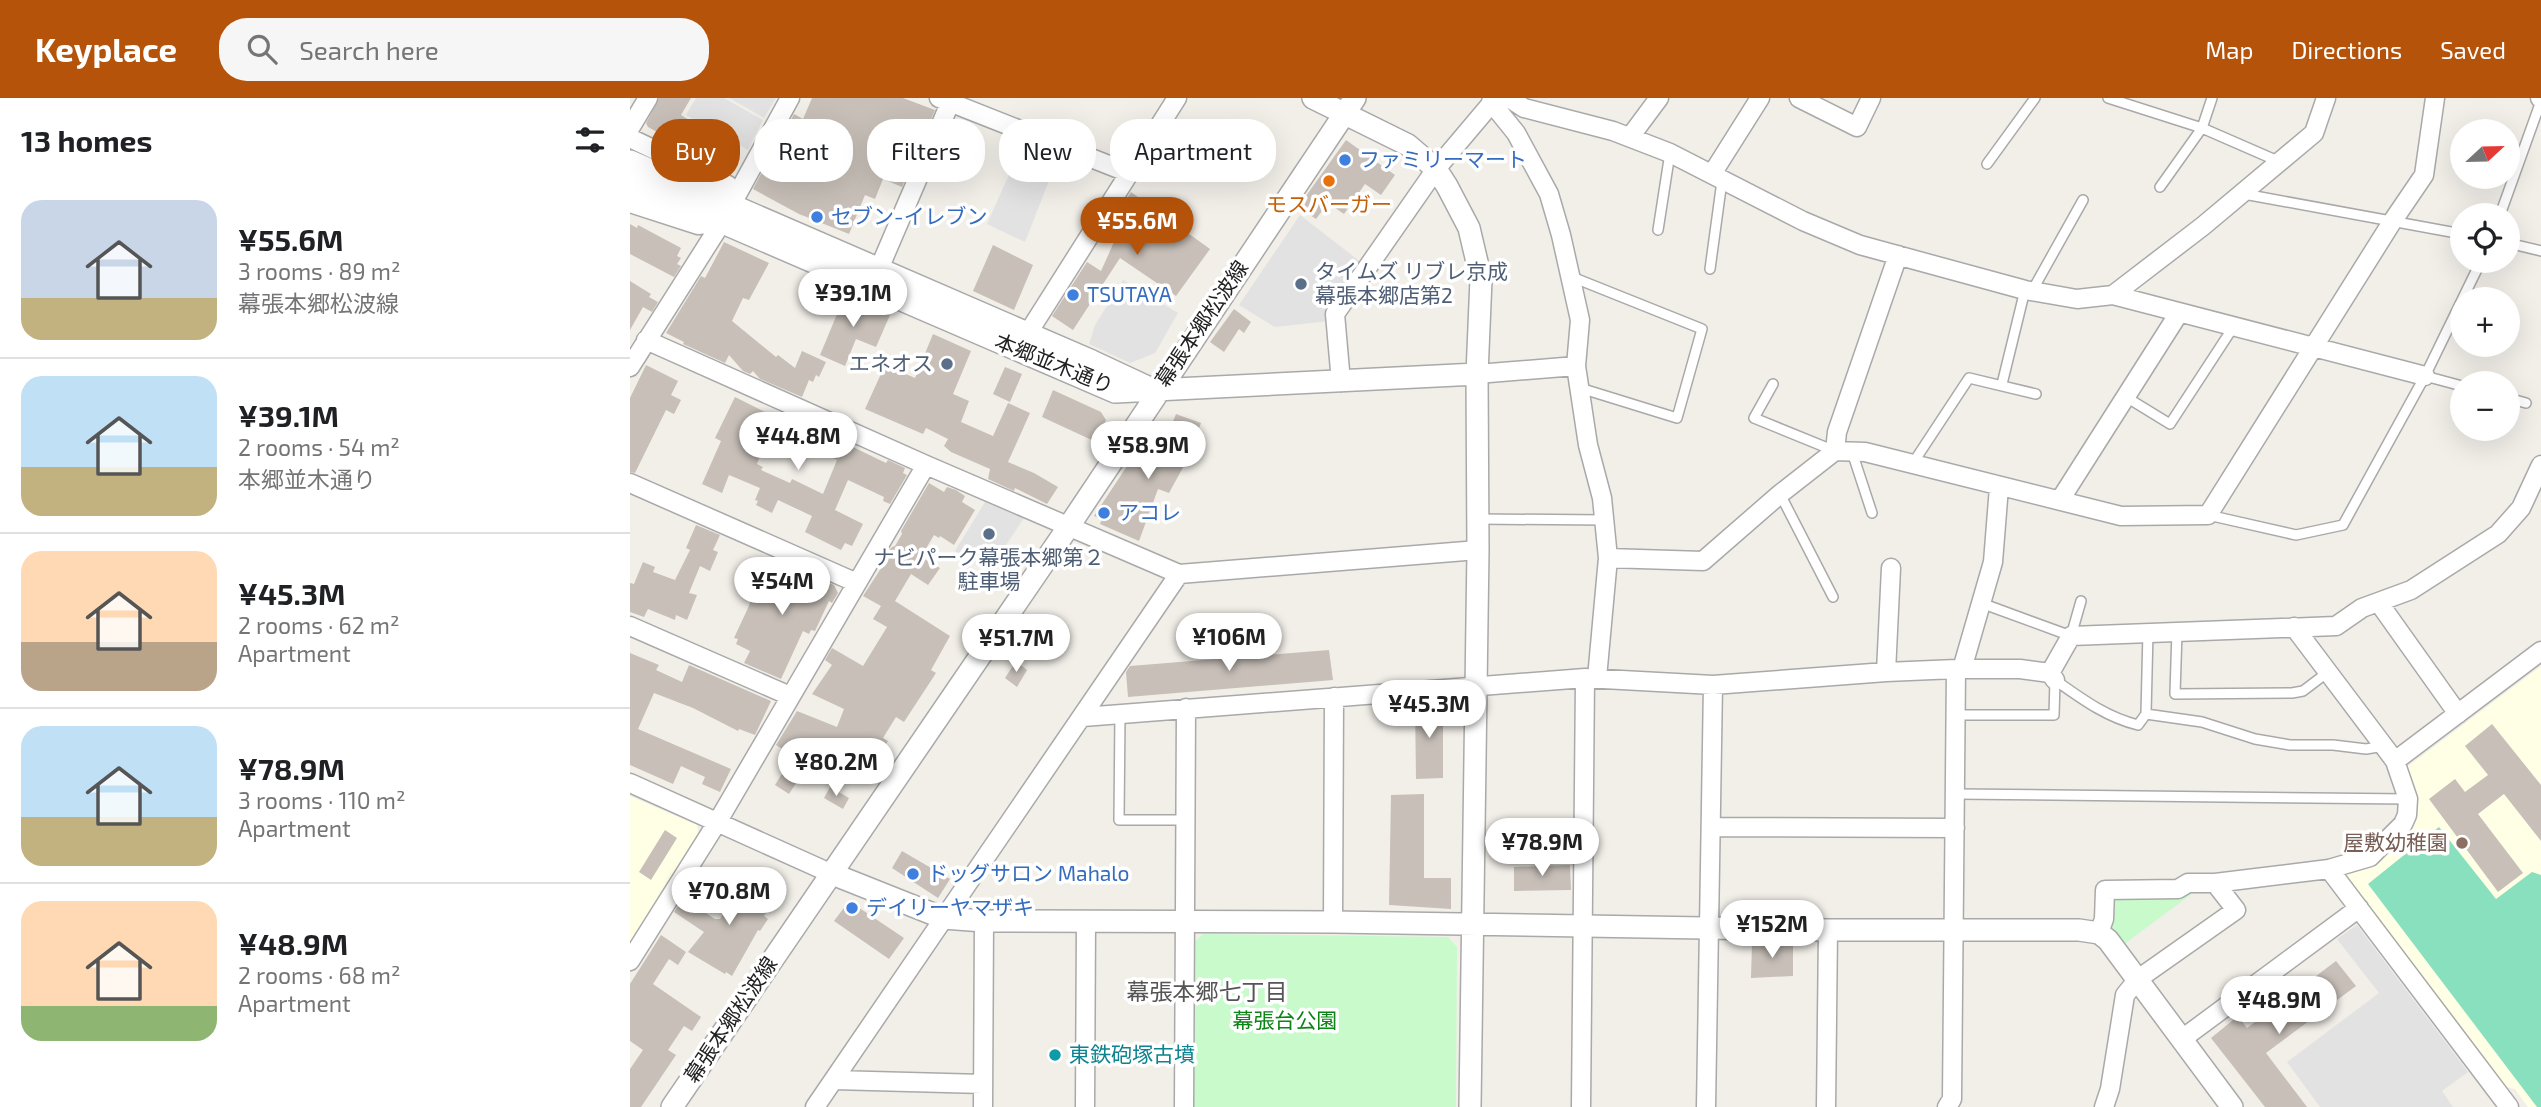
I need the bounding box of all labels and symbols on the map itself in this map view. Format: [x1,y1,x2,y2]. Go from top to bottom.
north arrow [2450,119,2520,189]
place label: ファミリーマート [1359,146,1527,171]
marker: ファミリーマート [1337,152,1353,168]
marker: モスバーガー [1321,173,1337,189]
place label: モスバーガー [1266,191,1392,216]
pin: ¥55.6M [1080,198,1194,257]
place label: セブン-イレブン [831,203,987,228]
marker: セブン-イレブン [809,209,825,225]
street label: 幕張本郷松波線 [1149,255,1252,391]
place label: タイムズ リブレ京成 幕張本郷店第2 [1315,258,1508,307]
pin: ¥39.1M [796,270,910,329]
marker: タイムズ リブレ京成 幕張本郷店第2 [1293,276,1309,292]
place label: TSUTAYA [1087,281,1172,306]
marker: TSUTAYA [1065,287,1081,303]
street label: 本郷並木通り [991,327,1118,398]
place label: エネオス [849,350,933,375]
marker: エネオス [939,356,955,372]
pin: ¥44.8M [741,412,855,472]
pin: ¥58.9M [1091,422,1205,481]
place label: アコレ [1118,499,1181,524]
marker: アコレ [1096,505,1112,521]
marker: ナビパーク幕張本郷第２ 駐車場 [981,526,997,542]
place label: ナビパーク幕張本郷第２ 駐車場 [874,544,1105,593]
pin: ¥54M [741,558,823,617]
pin: ¥51.7M [959,614,1073,674]
pin: ¥106M [1180,614,1278,673]
pin: ¥45.3M [1372,680,1486,740]
pin: ¥80.2M [779,738,893,798]
pin: ¥78.9M [1485,818,1599,878]
place label: 屋敷幼稚園 [2343,829,2448,854]
marker: 屋敷幼稚園 [2454,835,2470,851]
place label: ドッグサロン Mahalo [927,860,1130,885]
marker: ドッグサロン Mahalo [905,866,921,882]
pin: ¥70.8M [672,868,786,927]
place label: デイリーヤマザキ [866,894,1034,919]
marker: デイリーヤマザキ [844,900,860,916]
pin: ¥152M [1723,900,1821,960]
street label: 幕張本郷松波線 [678,951,781,1087]
pin: ¥48.9M [2222,976,2336,1036]
district label: 幕張本郷七丁目 [1127,977,1288,1005]
park label: 幕張台公園 [1233,1007,1338,1032]
place label: 東鉄砲塚古墳 [1069,1041,1195,1066]
marker: 東鉄砲塚古墳 [1047,1047,1063,1063]

